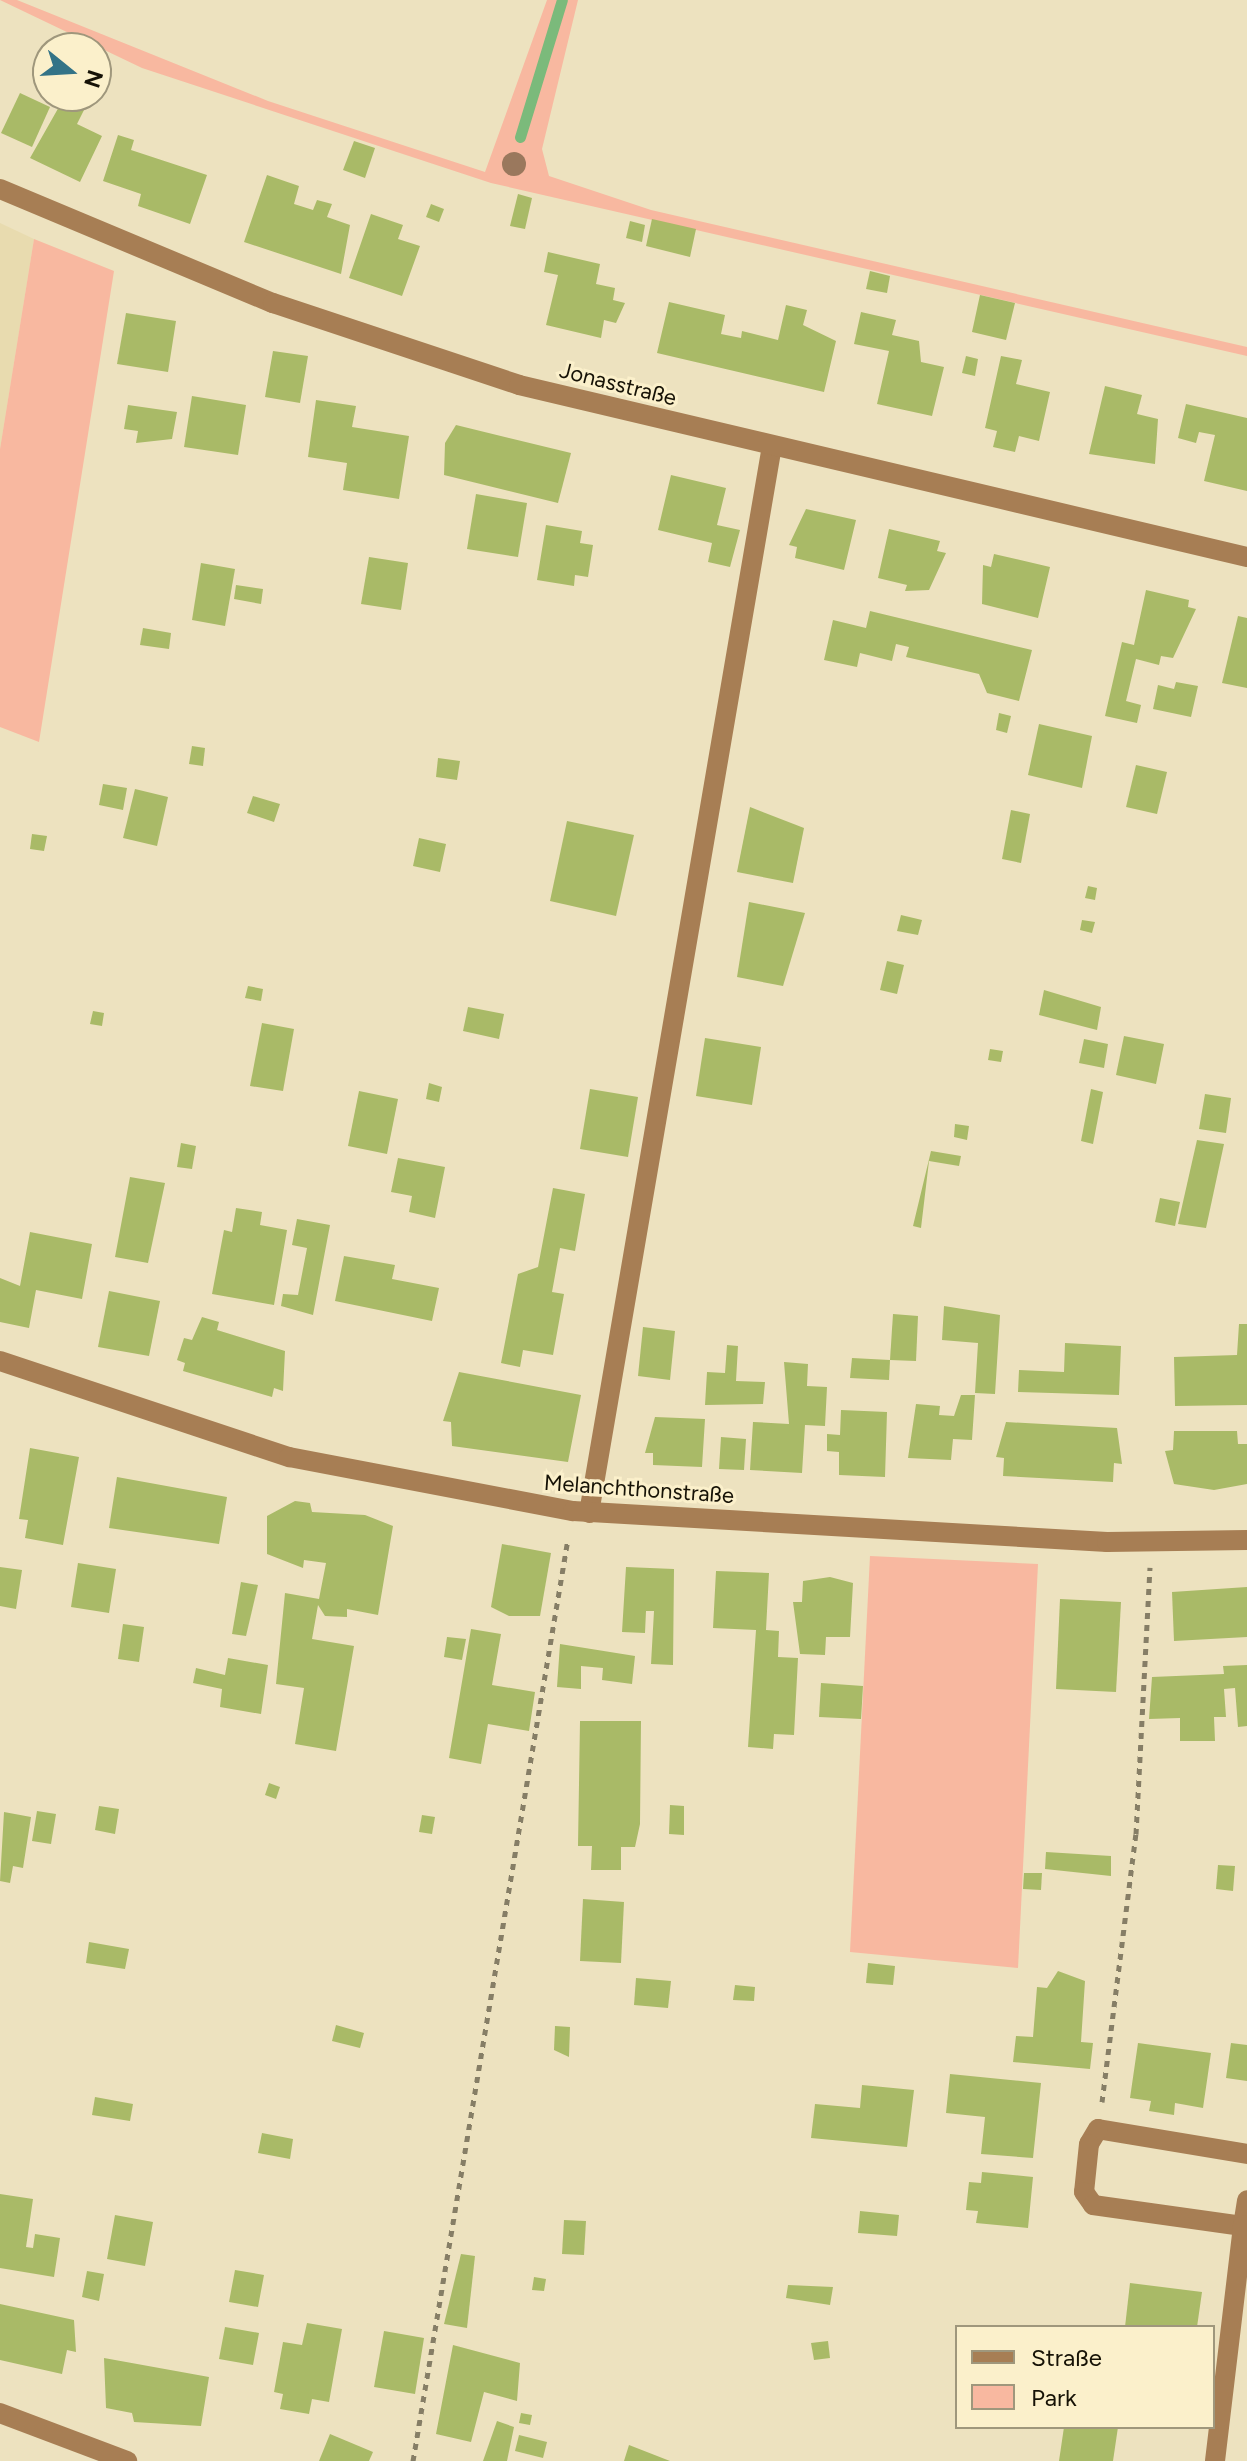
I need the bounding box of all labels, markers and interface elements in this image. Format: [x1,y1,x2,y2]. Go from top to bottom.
north arrow [32,32,112,112]
text: N [78,67,109,91]
street label: Jonasstraße [557,357,679,411]
street label: Melanchthonstraße [543,1469,735,1509]
legend [955,2325,1215,2429]
text: Straße [1031,2343,1102,2372]
text: Park [1031,2383,1077,2412]

